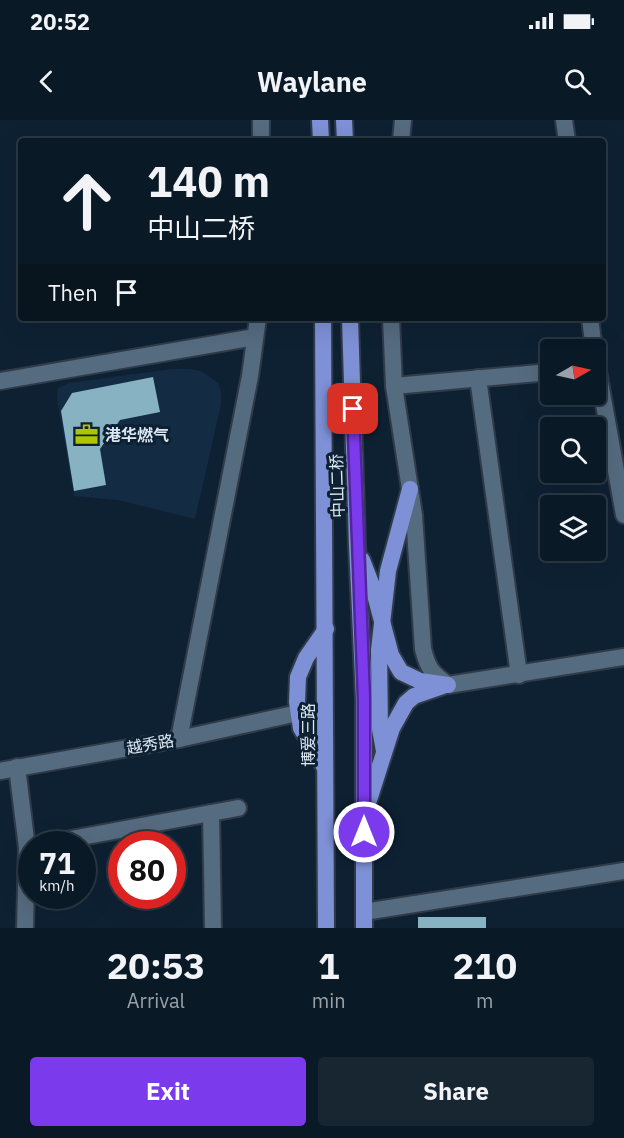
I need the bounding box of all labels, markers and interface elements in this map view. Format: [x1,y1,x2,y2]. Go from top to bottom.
text: 20:52 [30,7,90,36]
text: Waylane [257,64,367,99]
icon: back [30,65,63,98]
icon: search [561,65,594,98]
text: 140 m [147,154,270,209]
icon: ahead [48,162,126,240]
text: 中山二桥 [147,210,255,245]
icon: arrive [110,276,143,309]
text: Then [48,278,98,307]
north arrow [540,339,606,405]
map controls [540,339,606,561]
pin [327,383,378,434]
icon: arrive [336,392,369,425]
button: search [540,417,606,483]
office icon: 港华燃气 [74,422,100,448]
place label: 港华燃气 [105,425,169,445]
street label: 中山二桥 [326,454,348,518]
button: layers [540,495,606,561]
street label: 博爱三路 [298,703,318,767]
street label: 越秀路 [125,730,175,758]
position arrow [332,800,396,864]
speed limit sign: 80 [108,831,186,909]
text: 71 [39,843,75,882]
text: km/h [39,876,75,895]
text: 20:53 [107,942,205,989]
text: 1 [318,942,340,989]
text: 210 [452,942,517,989]
text: Arrival [127,987,185,1014]
text: min [312,987,346,1014]
text: m [476,987,494,1014]
button: Exit [30,1057,306,1126]
button: Share [318,1057,594,1126]

